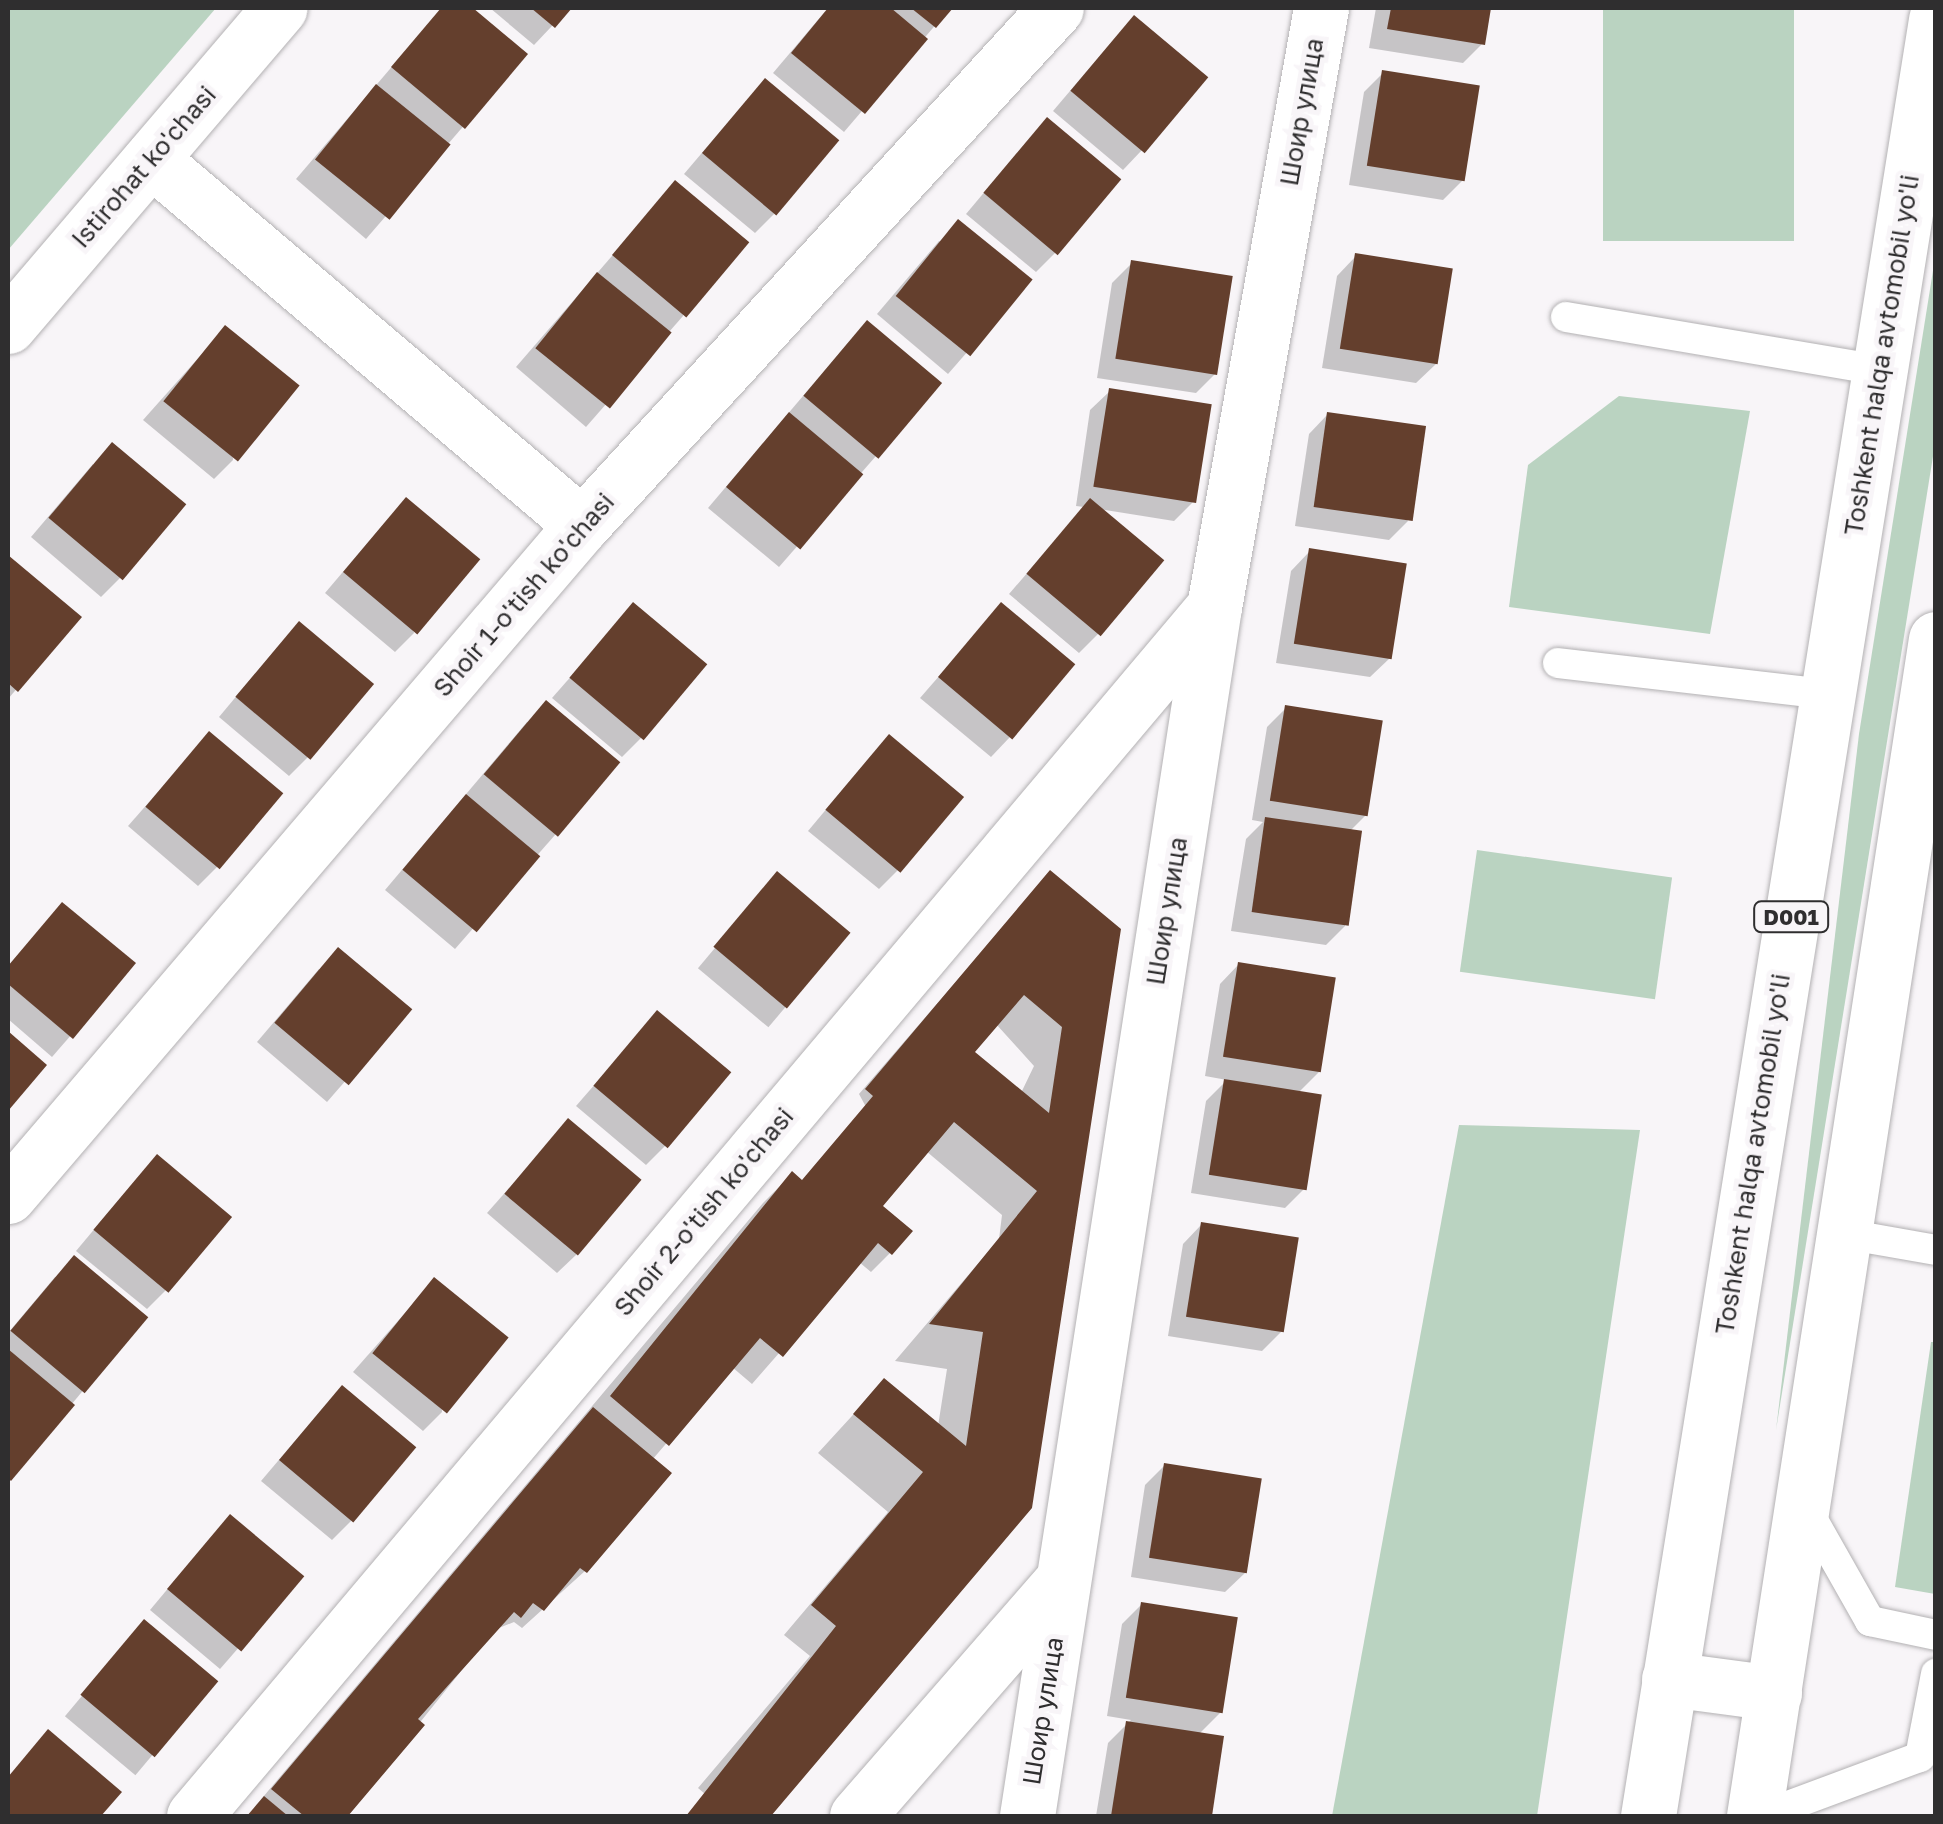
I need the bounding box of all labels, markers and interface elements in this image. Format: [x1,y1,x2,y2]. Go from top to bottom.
street label: Шоир улица [1274,36,1330,188]
street label: Istirohat ko'chasi [66,80,222,254]
street label: Toshkent halqa avtomobil yo'li [1839,173,1925,537]
street label: Shoir 1-o'tish ko'chasi [427,487,621,703]
street label: Шоир улица [1141,835,1193,987]
road number: D001 [1751,900,1831,934]
street label: Toshkent halqa avtomobil yo'li [1710,972,1796,1336]
street label: Shoir 2-o'tish ko'chasi [608,1102,800,1322]
street label: Шоир улица [1017,1635,1069,1787]

